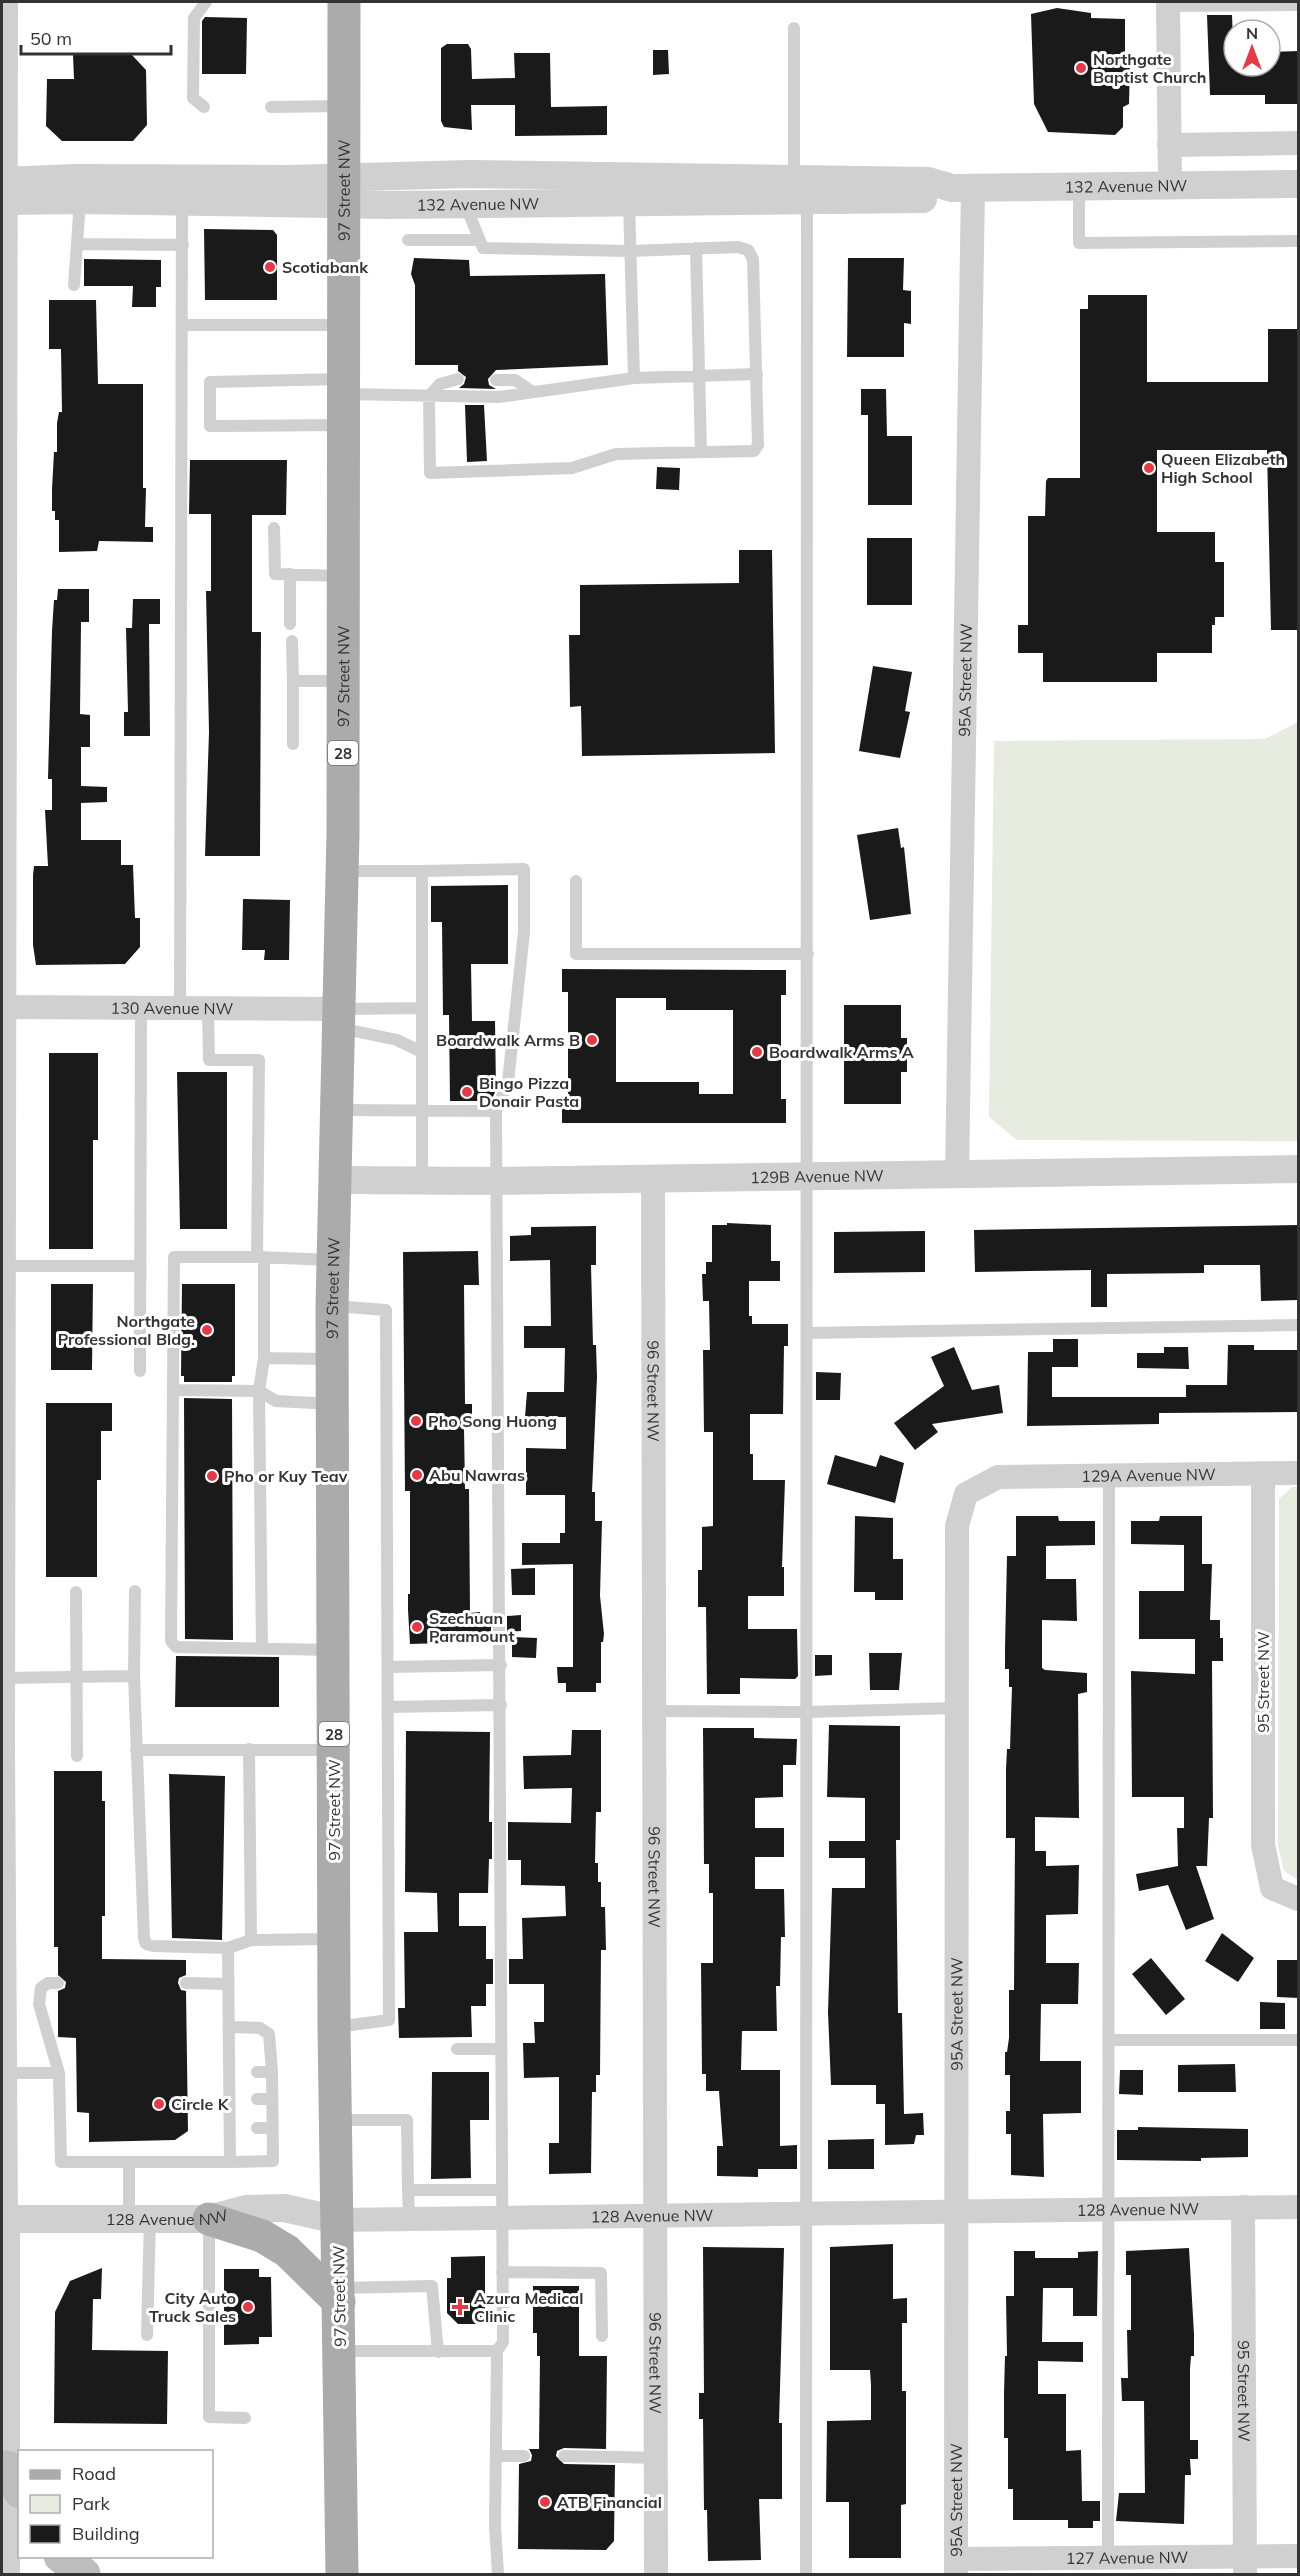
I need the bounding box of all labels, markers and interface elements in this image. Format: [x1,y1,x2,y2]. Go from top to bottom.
scale bar [21,18,171,56]
north arrow [1222,18,1282,78]
text: N [1246,23,1258,43]
text: 50 m [30,27,72,50]
place label: Northgate Baptist Church [1093,49,1206,87]
marker: Northgate Baptist Church [1074,61,1088,75]
street label: 97 Street NW [334,139,354,241]
street label: 132 Avenue NW [1064,175,1187,197]
street label: 132 Avenue NW [416,193,540,215]
place label: Scotiabank [282,257,369,277]
marker: Scotiabank [263,260,277,274]
place label: Queen Elizabeth High School [1161,449,1285,487]
marker: Queen Elizabeth High School [1142,461,1156,475]
street label: 95A Street NW [954,623,976,737]
street label: 97 Street NW [333,625,353,727]
road number: 28 [328,741,358,765]
street label: 130 Avenue NW [111,998,234,1018]
place label: Boardwalk Arms B [436,1030,580,1050]
marker: Boardwalk Arms B [585,1033,599,1047]
place label: Boardwalk Arms A [769,1042,914,1062]
marker: Boardwalk Arms A [750,1045,764,1059]
place label: Bingo Pizza Donair Pasta [479,1073,579,1111]
marker: Bingo Pizza Donair Pasta [460,1085,474,1099]
street label: 129B Avenue NW [750,1165,884,1187]
street label: 97 Street NW [322,1237,344,1339]
place label: Northgate Professional Bldg. [58,1311,195,1349]
marker: Northgate Professional Bldg. [200,1323,214,1337]
street label: 96 Street NW [643,1340,664,1442]
place label: Pho Song Huong [428,1411,557,1431]
marker: Pho Song Huong [409,1414,423,1428]
street label: 129A Avenue NW [1081,1464,1216,1486]
place label: Abu Nawras [429,1465,525,1485]
place label: Pho or Kuy Teav [224,1466,348,1486]
marker: Abu Nawras [410,1468,424,1482]
marker: Pho or Kuy Teav [205,1469,219,1483]
place label: Szechuan Paramount [429,1608,514,1646]
marker: Szechuan Paramount [410,1620,424,1634]
street label: 95 Street NW [1253,1631,1273,1733]
road number: 28 [319,1722,349,1746]
street label: 97 Street NW [324,1759,344,1861]
street label: 96 Street NW [644,1826,665,1928]
street label: 95A Street NW [946,1957,967,2071]
place label: Circle K [171,2094,230,2114]
marker: Circle K [152,2097,166,2111]
street label: 128 Avenue NW [1076,2198,1200,2220]
street label: 128 Avenue NW [106,2204,231,2229]
street label: 128 Avenue NW [590,2205,714,2227]
street label: 97 Street NW [328,2245,350,2347]
place label: City Auto Truck Sales [149,2288,236,2326]
place label: Azura Medical Clinic [474,2288,583,2326]
marker: Azura Medical Clinic [451,2298,469,2316]
marker: City Auto Truck Sales [241,2300,255,2314]
street label: 96 Street NW [645,2312,666,2414]
street label: 95 Street NW [1234,2340,1254,2442]
street label: 95A Street NW [946,2443,966,2557]
legend [18,2450,213,2558]
text: Road [72,2462,116,2485]
text: Park [72,2492,111,2515]
place label: ATB Financial [557,2492,662,2512]
marker: ATB Financial [538,2495,552,2509]
text: Building [72,2522,140,2545]
street label: 127 Avenue NW [1066,2547,1189,2568]

